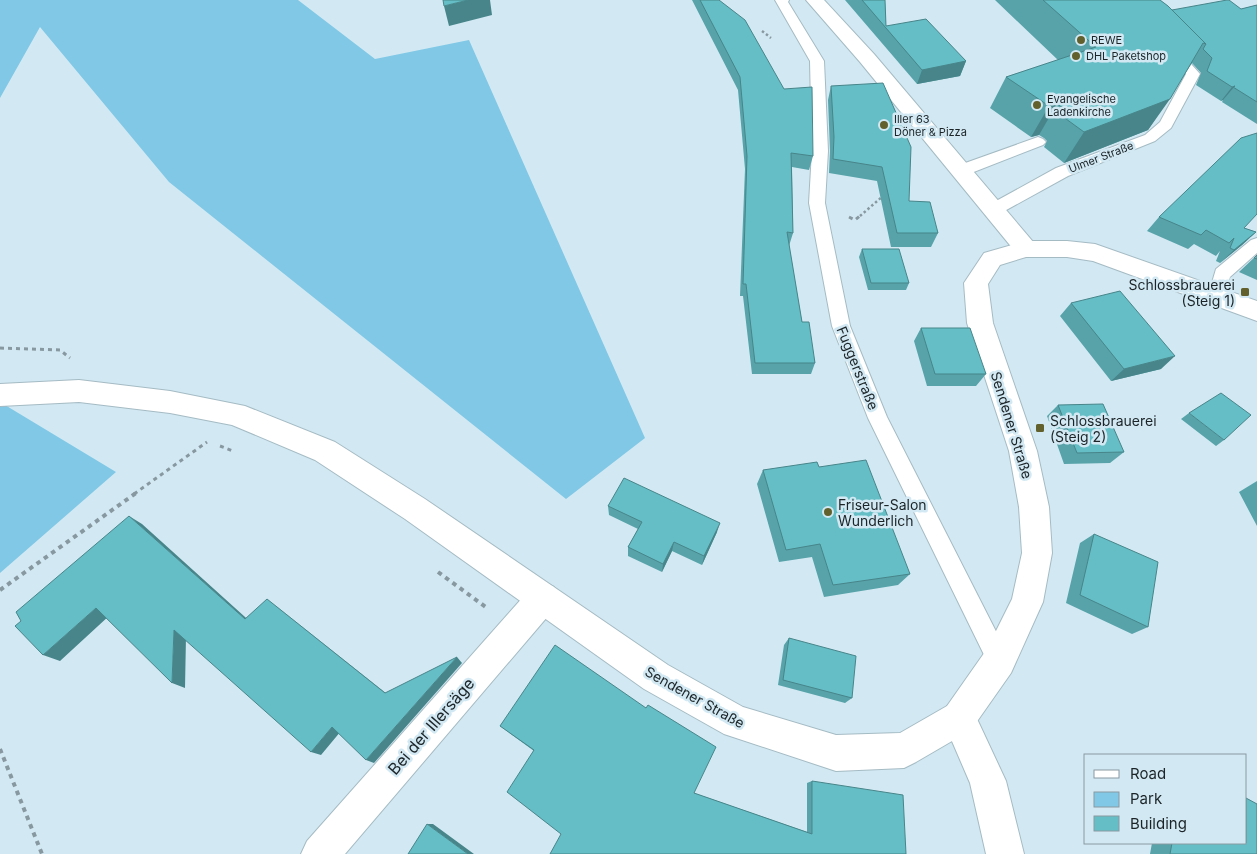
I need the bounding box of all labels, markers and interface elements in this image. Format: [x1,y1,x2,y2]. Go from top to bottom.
place label: REWE [1091,33,1122,47]
marker: REWE [1075,34,1087,46]
place label: DHL Paketshop [1086,49,1166,63]
marker: DHL Paketshop [1070,50,1082,62]
place label: Evangelische Ladenkirche [1047,92,1116,119]
marker: Evangelische Ladenkirche [1031,99,1043,111]
place label: Iller 63 Döner & Pizza [894,112,967,139]
marker: Iller 63 Döner & Pizza [878,119,890,131]
street label: Ulmer Straße [1067,138,1135,176]
place label: Schlossbrauerei (Steig 1) [1128,276,1235,309]
marker: Schlossbrauerei (Steig 1) [1239,286,1251,298]
street label: Fuggerstraße [834,324,882,412]
street label: Sendener Straße [988,369,1036,481]
place label: Schlossbrauerei (Steig 2) [1050,412,1157,445]
marker: Schlossbrauerei (Steig 2) [1034,422,1046,434]
place label: Friseur-Salon Wunderlich [838,496,927,529]
marker: Friseur-Salon Wunderlich [822,506,834,518]
street label: Sendener Straße [642,663,748,731]
street label: Bei der Illersäge [383,673,479,779]
legend [1084,754,1247,844]
text: Road [1130,764,1166,783]
text: Park [1130,789,1163,808]
text: Building [1130,814,1187,833]

